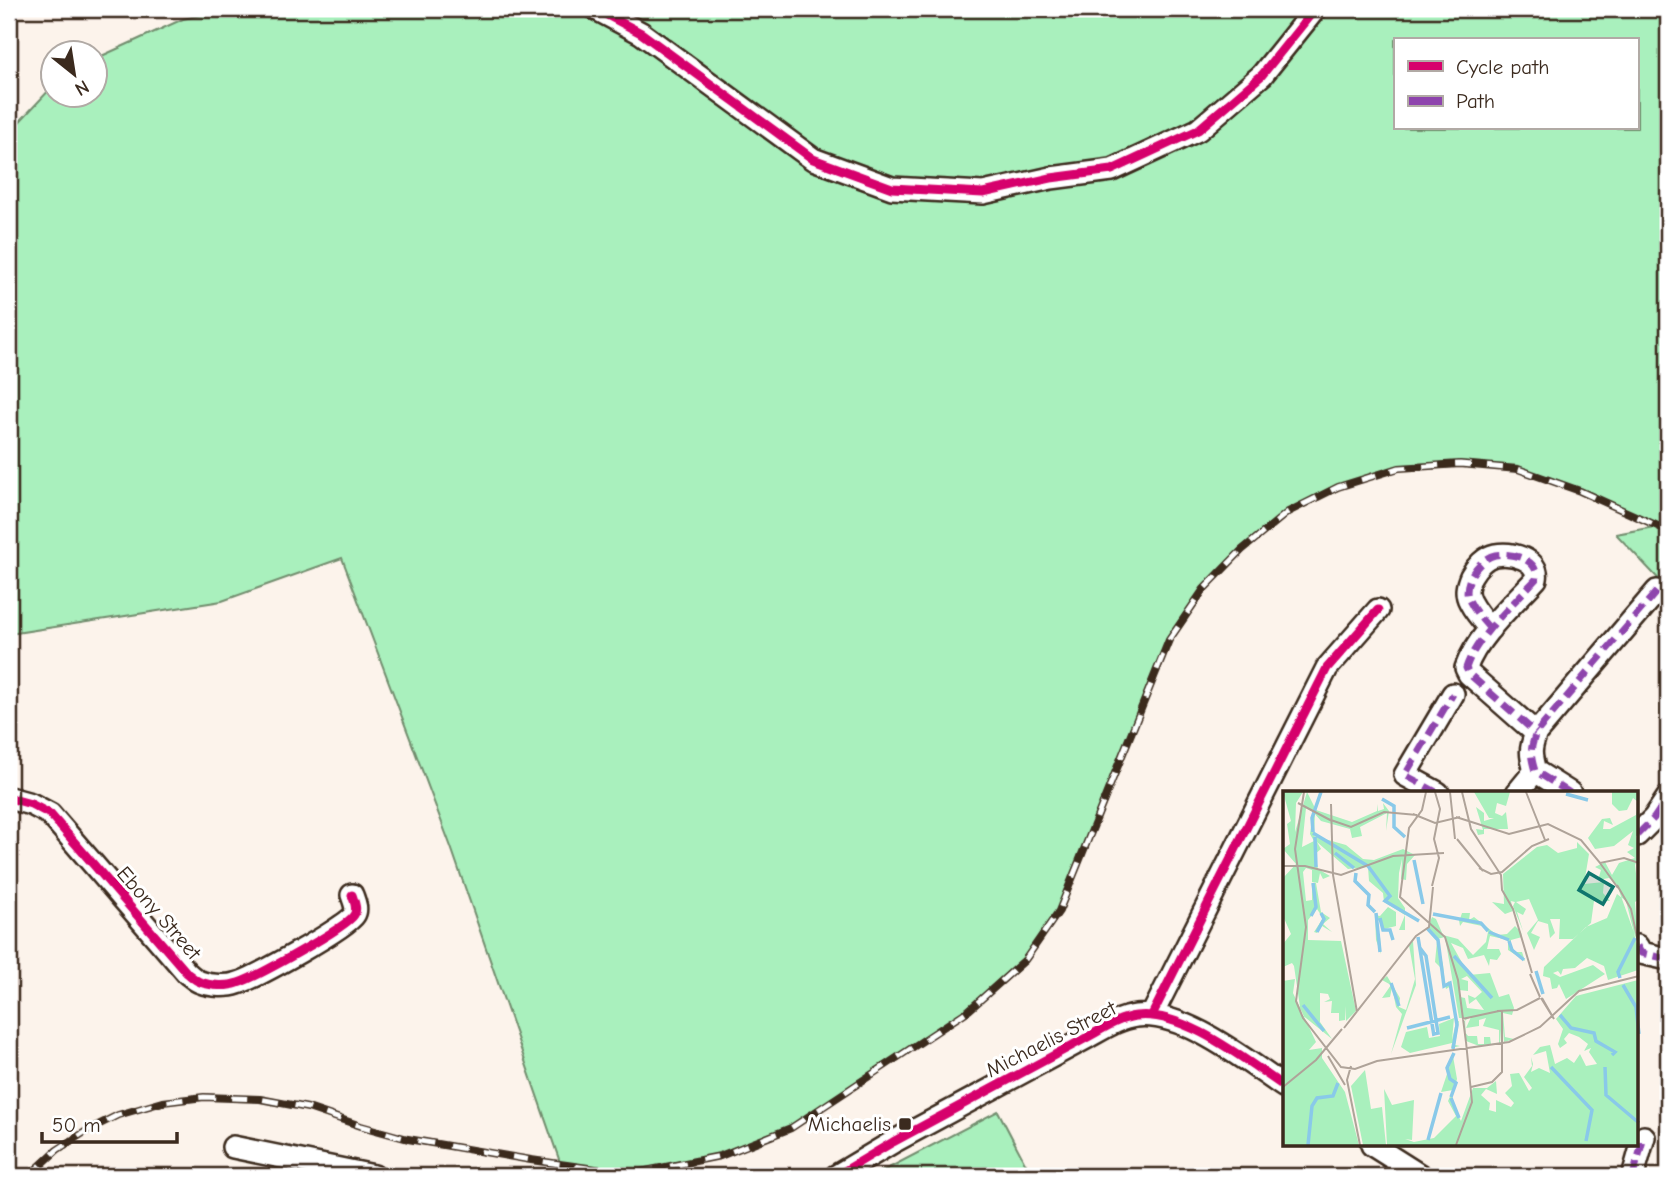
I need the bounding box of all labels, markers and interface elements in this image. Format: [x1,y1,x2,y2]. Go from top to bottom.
north arrow [38,38,108,108]
legend [1394,38,1638,130]
text: Cycle path [1456,55,1549,79]
text: N [71,75,93,100]
text: Path [1456,89,1495,113]
inset map [1283,791,1638,1146]
street label: Ebony Street [112,862,207,965]
street label: Michaelis Street [982,995,1121,1082]
scale bar [42,1101,177,1145]
place label: Michaelis [808,1112,891,1136]
text: 50 m [52,1113,101,1137]
marker: Michaelis [897,1116,913,1132]

